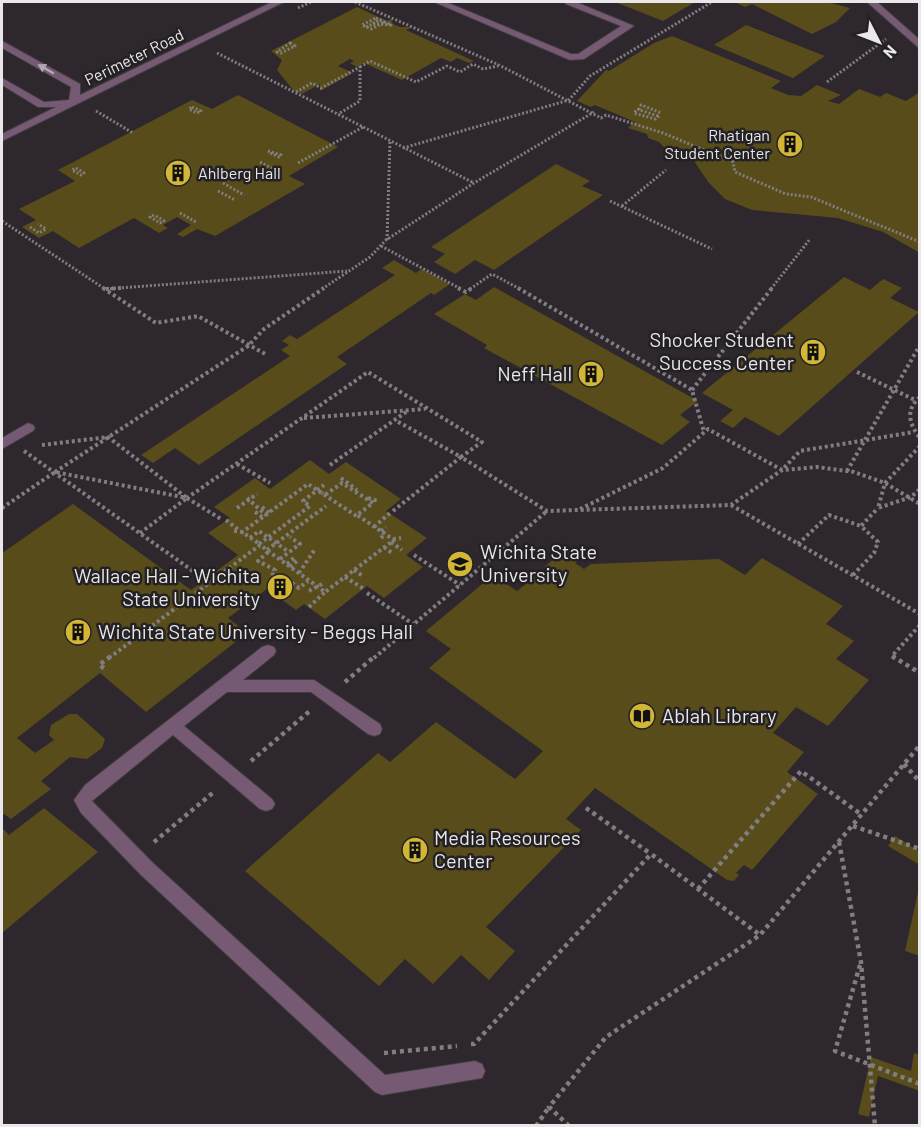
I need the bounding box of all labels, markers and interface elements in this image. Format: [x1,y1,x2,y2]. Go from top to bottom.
north arrow [849,12,909,72]
street label: Perimeter Road [81,24,186,89]
text: N [880,42,901,63]
one-way arrow [37,64,54,74]
place label: Rhatigan Student Center [665,125,770,162]
building icon: Rhatigan Student Center [775,129,805,159]
building icon: Ahlberg Hall [163,158,193,188]
place label: Ahlberg Hall [198,163,281,182]
place label: Shocker Student Success Center [649,327,794,374]
building icon: Shocker Student Success Center [798,337,828,367]
building icon: Neff Hall [576,359,606,389]
place label: Neff Hall [497,361,572,385]
place label: Wichita State University [480,539,597,586]
school or university icon: Wichita State University [445,549,475,579]
place label: Wallace Hall - Wichita State University [74,563,260,610]
building icon: Wallace Hall - Wichita State University [265,572,295,602]
building icon: Wichita State University - Beggs Hall [63,617,93,647]
place label: Wichita State University - Beggs Hall [98,619,413,643]
library icon: Ablah Library [627,701,657,731]
place label: Ablah Library [662,703,777,727]
place label: Media Resources Center [434,825,581,872]
building icon: Media Resources Center [400,835,430,865]

